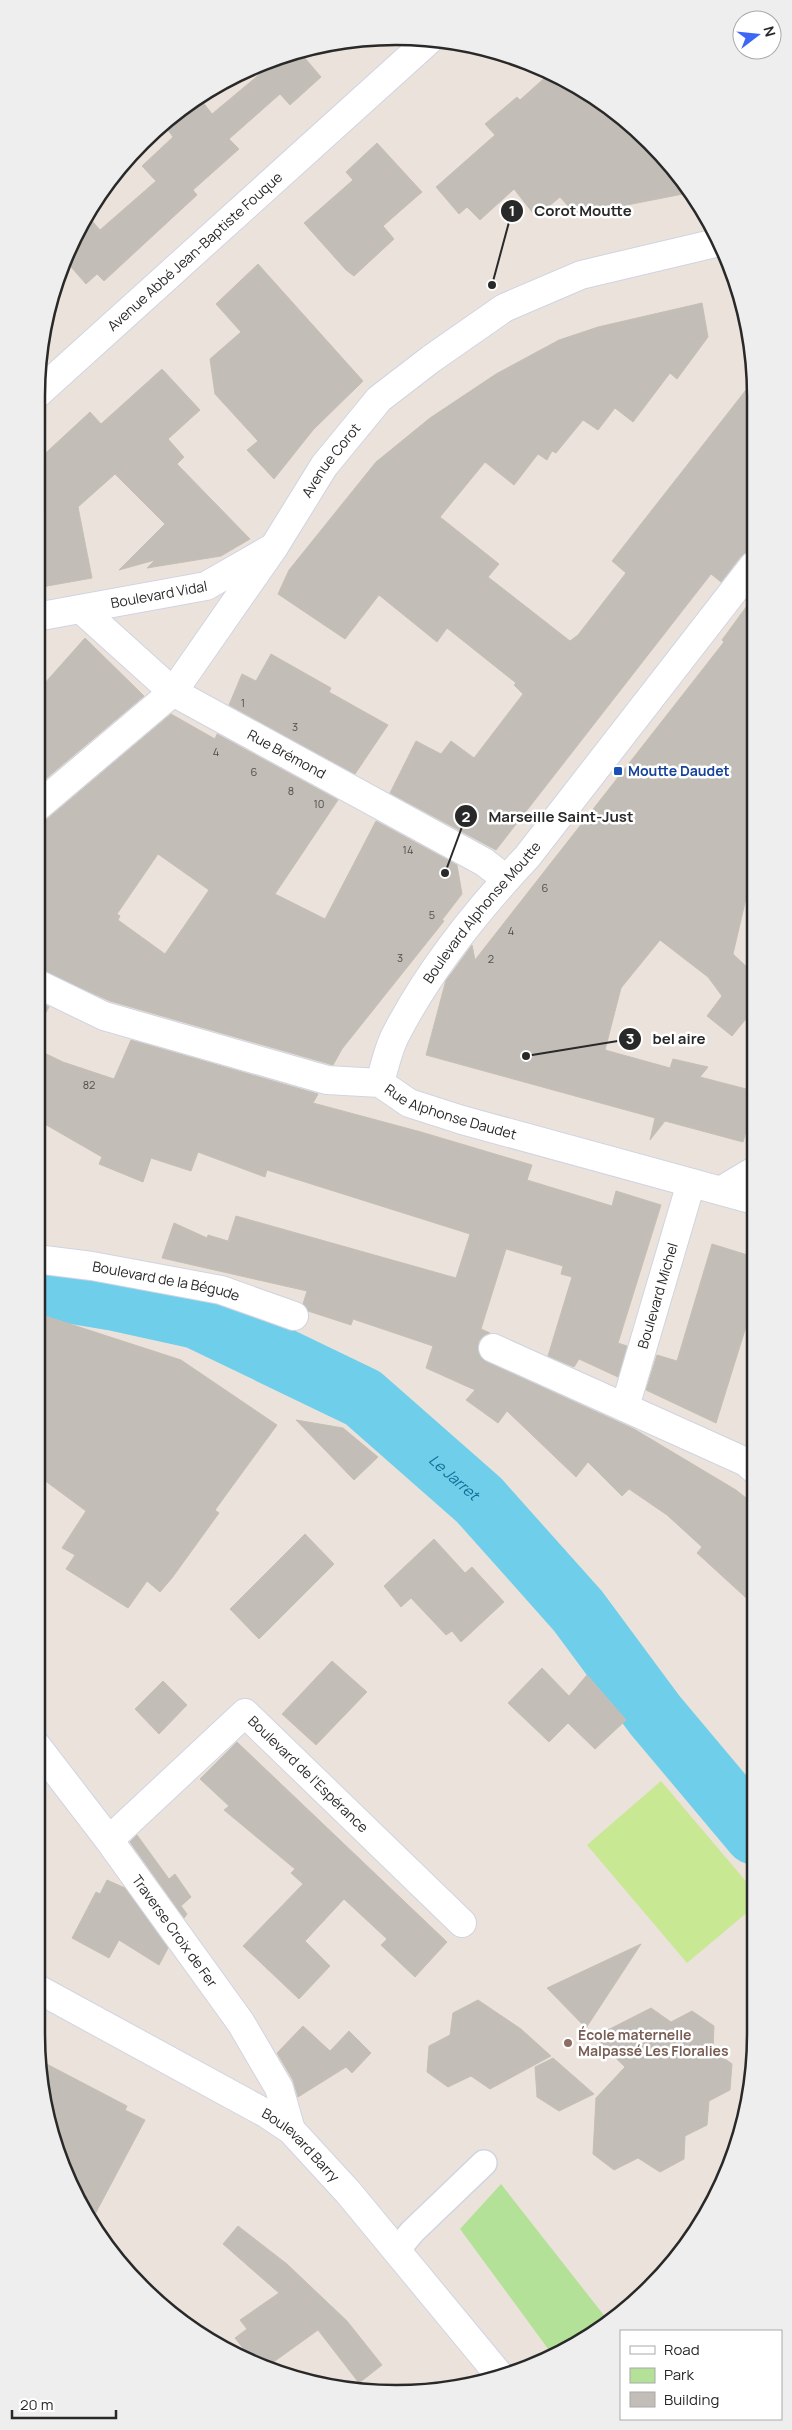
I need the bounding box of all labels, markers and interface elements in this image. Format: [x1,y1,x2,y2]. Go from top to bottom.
north arrow [732,10,782,60]
text: N [759,24,780,39]
street label: Avenue Abbé Jean-Baptiste Fouque [103,167,286,335]
callout: Corot Moutte [500,196,642,226]
text: 1 [509,200,515,221]
text: Corot Moutte [534,200,632,221]
street label: Avenue Corot [297,419,365,501]
street label: Boulevard Vidal [109,576,209,612]
house number: 1 [241,695,245,710]
house number: 3 [292,719,298,734]
street label: Rue Brémond [244,725,329,783]
house number: 4 [213,744,219,759]
place label: Moutte Daudet [628,761,730,780]
house number: 6 [251,764,258,779]
marker: Moutte Daudet [612,765,624,777]
house number: 8 [288,783,294,798]
house number: 10 [313,796,325,811]
callout: Marseille Saint-Just [453,801,643,831]
text: 2 [462,806,471,827]
text: Marseille Saint-Just [489,806,633,827]
street label: Boulevard Alphonse Moutte [418,837,545,987]
house number: 14 [403,842,413,857]
house number: 6 [542,880,549,895]
house number: 5 [429,907,435,922]
house number: 4 [508,923,514,938]
house number: 3 [397,950,403,965]
house number: 2 [488,951,494,966]
callout: bel aire [617,1024,715,1054]
text: 3 [626,1028,634,1049]
text: bel aire [652,1028,706,1049]
house number: 82 [83,1077,95,1092]
street label: Rue Alphonse Daudet [381,1079,519,1144]
street label: Boulevard Michel [633,1240,682,1351]
street label: Boulevard de la Bégude [91,1256,243,1305]
water label: Le Jarret [424,1450,485,1506]
street label: Boulevard de l'Espérance [244,1711,373,1836]
street label: Traverse Croix de Fer [128,1871,222,1991]
place label: École maternelle Malpassé Les Floralies [578,2025,729,2060]
marker: École maternelle Malpassé Les Floralies [562,2037,574,2049]
street label: Boulevard Barry [259,2103,344,2186]
legend [620,2330,782,2420]
text: Road [664,2339,700,2360]
text: Park [664,2364,694,2385]
scale bar [12,2388,116,2420]
text: Building [664,2389,719,2410]
text: 20 m [20,2394,53,2415]

